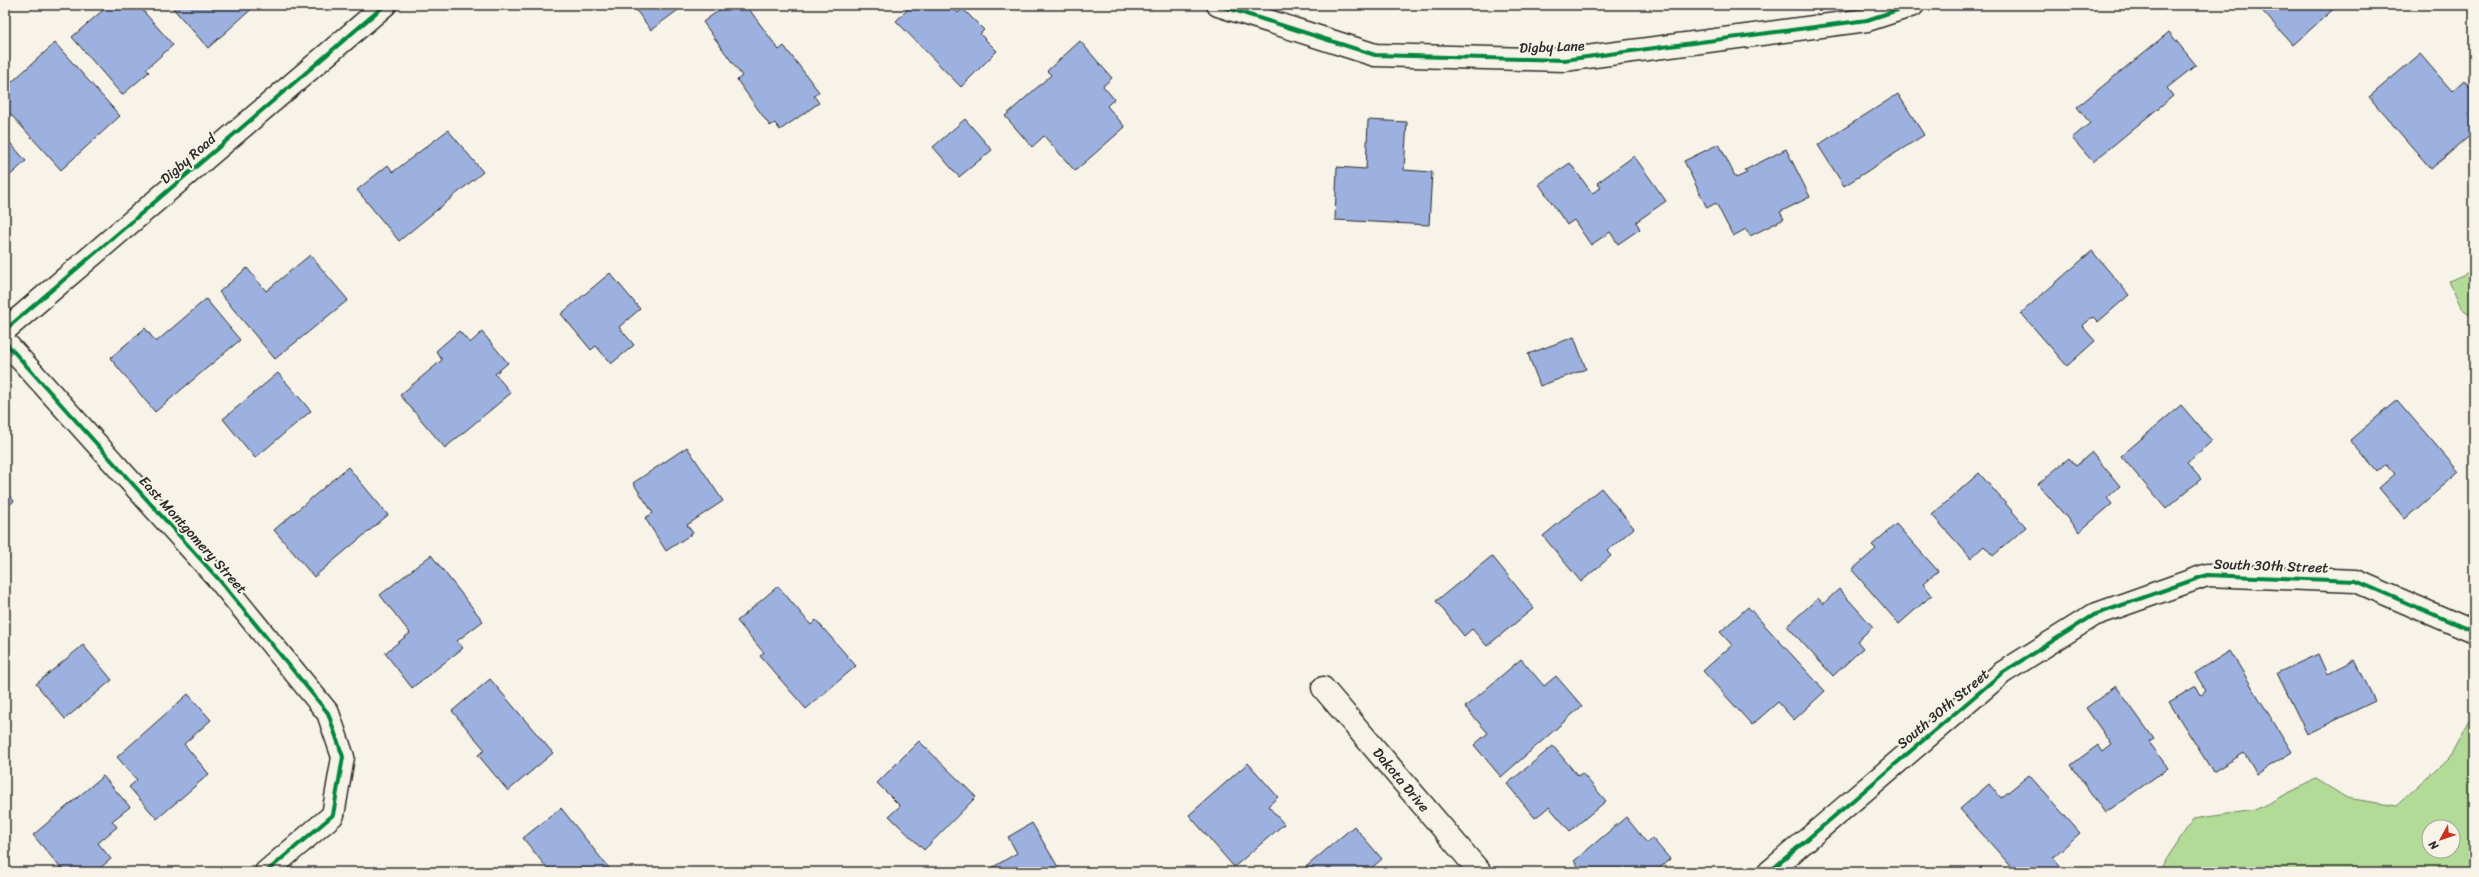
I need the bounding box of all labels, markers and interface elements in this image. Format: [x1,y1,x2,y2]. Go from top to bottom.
street label: Digby Lane [1519,33,1585,61]
street label: Digby Road [154,126,223,191]
street label: East Montgomery Street [133,470,253,600]
street label: South 30th Street [2213,552,2329,580]
street label: South 30th Street [1891,663,1995,755]
street label: Dakota Drive [1366,742,1436,818]
north arrow [2421,819,2461,859]
text: N [2424,836,2444,855]

